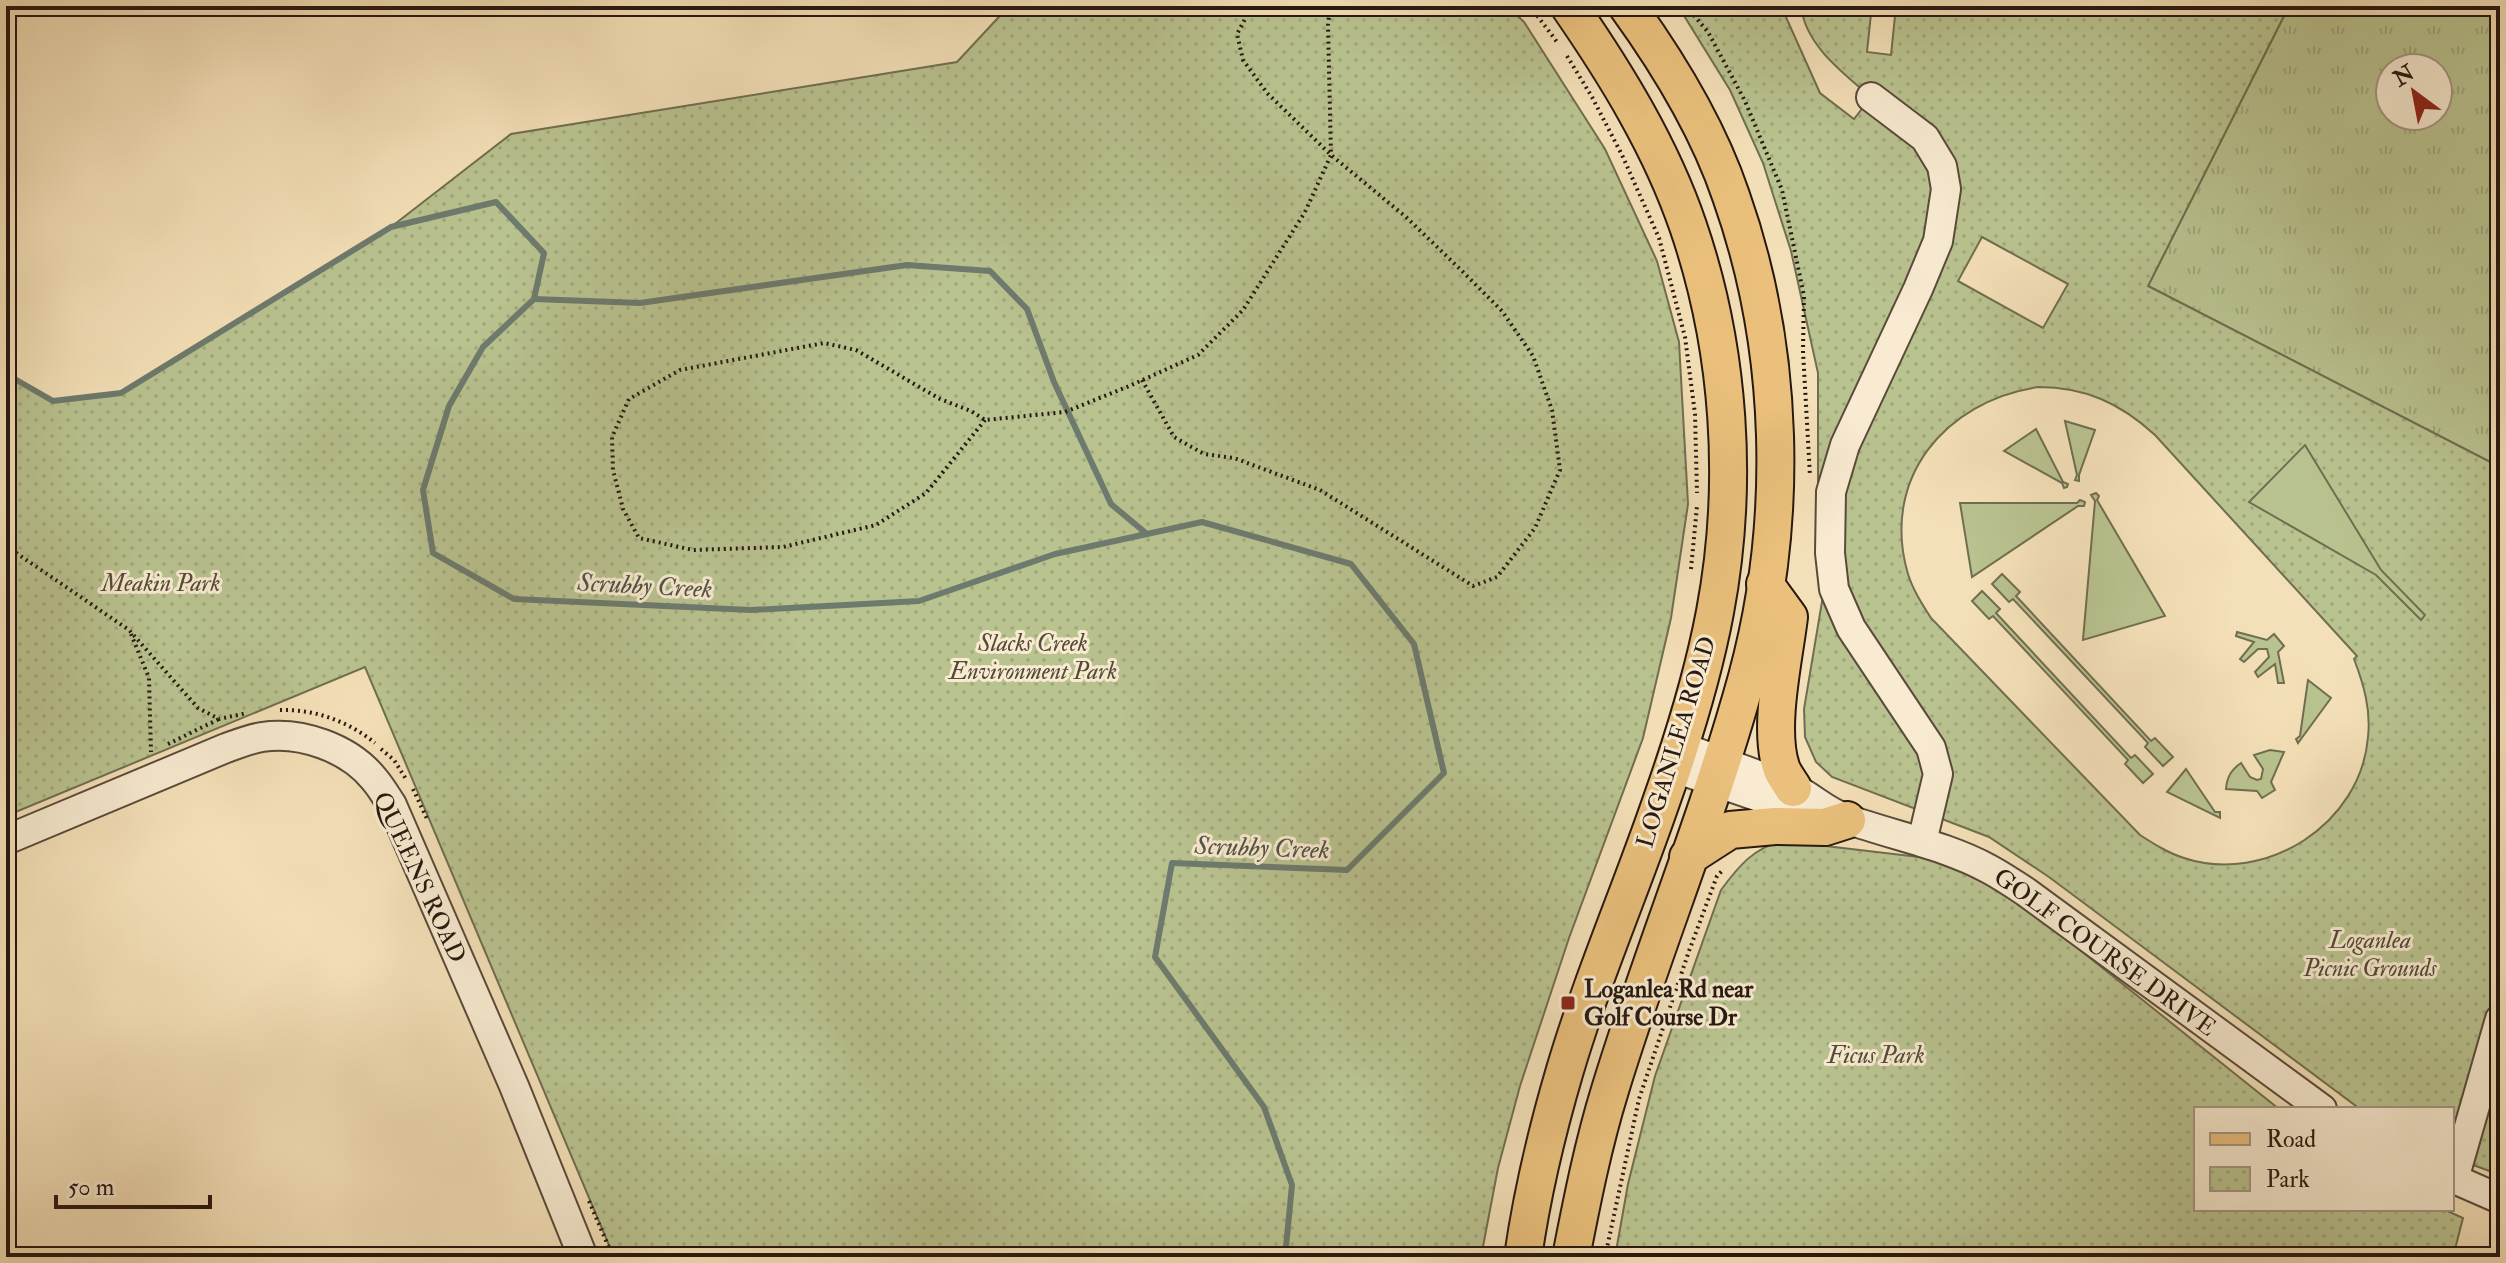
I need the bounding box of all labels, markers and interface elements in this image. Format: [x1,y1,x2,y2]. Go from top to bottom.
north arrow [2374,52,2454,132]
text: N [2387,59,2420,94]
water label: Scrubby Creek [576,566,713,606]
park label: Meakin Park [100,568,221,599]
park label: Slacks Creek Environment Park [947,628,1117,687]
street label: LOGANLEA ROAD [1630,633,1723,852]
street label: QUEENS ROAD [366,787,473,968]
water label: Scrubby Creek [1193,830,1330,866]
street label: GOLF COURSE DRIVE [1987,861,2222,1043]
park label: Loganlea Picnic Grounds [2302,925,2437,984]
place label: Loganlea Rd near Golf Course Dr [1584,974,1754,1033]
marker: Loganlea Rd near Golf Course Dr [1559,994,1577,1012]
park label: Ficus Park [1826,1040,1925,1071]
legend [2194,1107,2454,1211]
text: Road [2266,1124,2316,1155]
scale bar [56,1159,210,1209]
text: Park [2266,1164,2310,1195]
text: 50 m [68,1172,115,1203]

